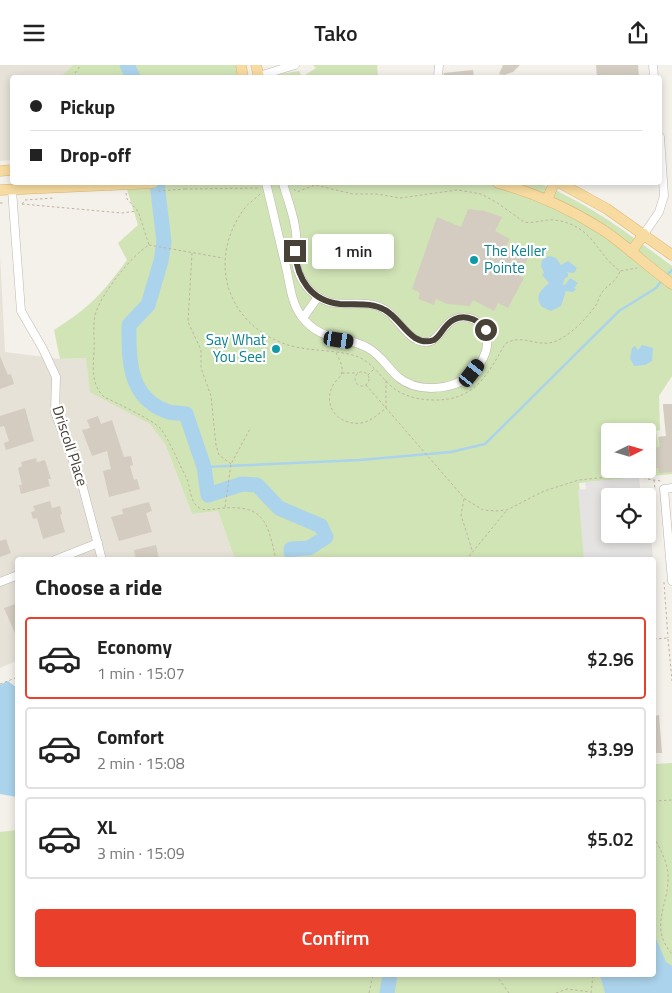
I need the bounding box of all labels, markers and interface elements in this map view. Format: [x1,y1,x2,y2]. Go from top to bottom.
text: Tako [314,16,358,50]
icon: menu [20,19,48,47]
icon: share [624,19,652,47]
text: Pickup [60,92,115,121]
text: Drop-off [60,140,131,169]
callout: 1 min [312,233,395,269]
text: 1 min [334,239,372,263]
place label: The Keller Pointe [484,239,546,279]
route end [284,240,306,262]
marker: The Keller Pointe [468,254,480,266]
route start [475,319,497,341]
place label: Say What You See! [206,328,267,368]
car [323,330,354,350]
marker: Say What You See! [270,343,282,355]
car [456,357,487,389]
street label: Driscoll Place [47,403,94,489]
north arrow [601,423,656,477]
map controls [601,423,656,543]
button: locate [601,488,656,543]
text: Choose a ride [35,570,162,604]
text: Economy [97,632,172,661]
icon: car [37,636,82,681]
text: $2.96 [587,644,634,673]
text: 1 min · 15:07 [97,661,185,685]
text: Comfort [97,722,164,751]
icon: car [37,726,82,771]
text: $3.99 [587,734,634,763]
text: 2 min · 15:08 [97,751,185,775]
text: XL [97,812,117,841]
icon: car [37,816,82,861]
text: $5.02 [587,824,634,853]
text: 3 min · 15:09 [97,841,185,865]
button: Confirm [35,909,636,967]

